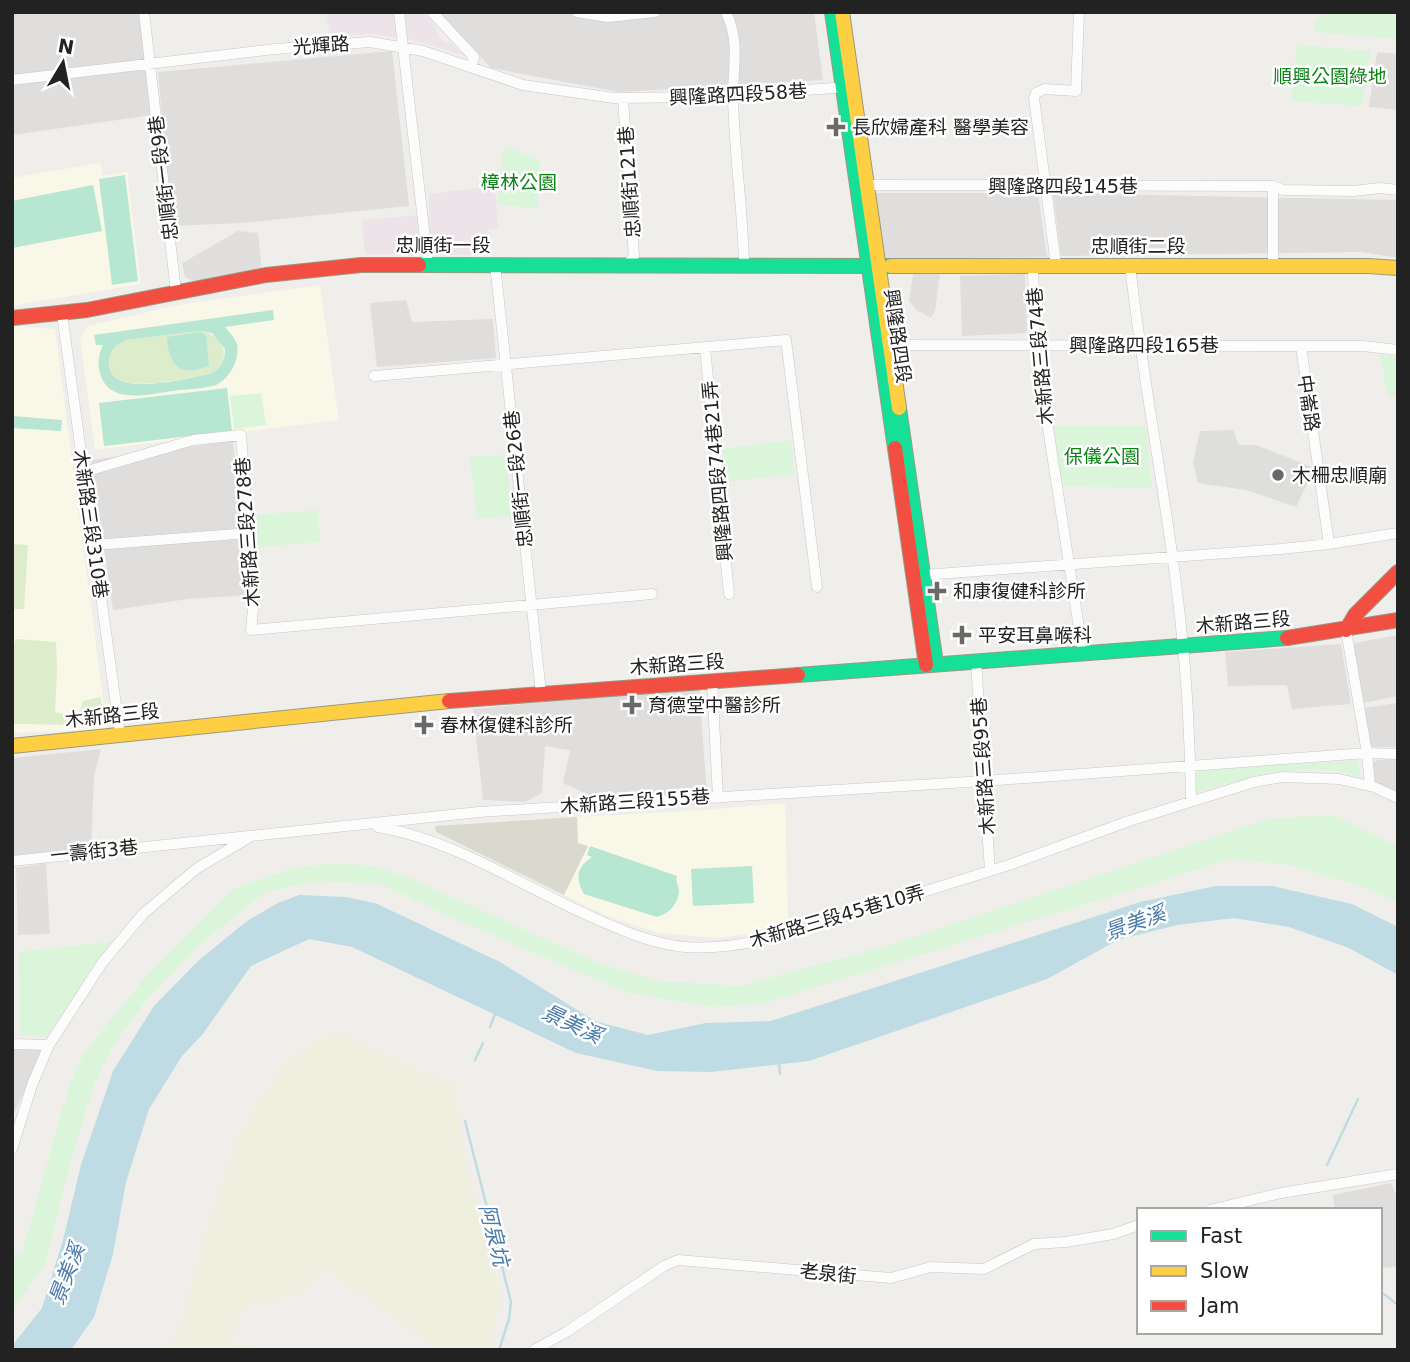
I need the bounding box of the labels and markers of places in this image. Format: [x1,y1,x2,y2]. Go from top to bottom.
place label: 長欣婦產科 醫學美容 [852,116,1029,138]
marker: 長欣婦產科 醫學美容 [826,117,846,137]
place label: 木柵忠順廟 [1292,464,1387,486]
marker: 木柵忠順廟 [1270,467,1286,483]
place label: 和康復健科診所 [953,580,1086,602]
marker: 和康復健科診所 [927,581,947,601]
place label: 平安耳鼻喉科 [978,624,1092,646]
marker: 平安耳鼻喉科 [952,625,972,645]
place label: 育德堂中醫診所 [648,694,781,716]
marker: 育德堂中醫診所 [622,695,642,715]
place label: 春林復健科診所 [440,714,573,736]
marker: 春林復健科診所 [414,715,434,735]

